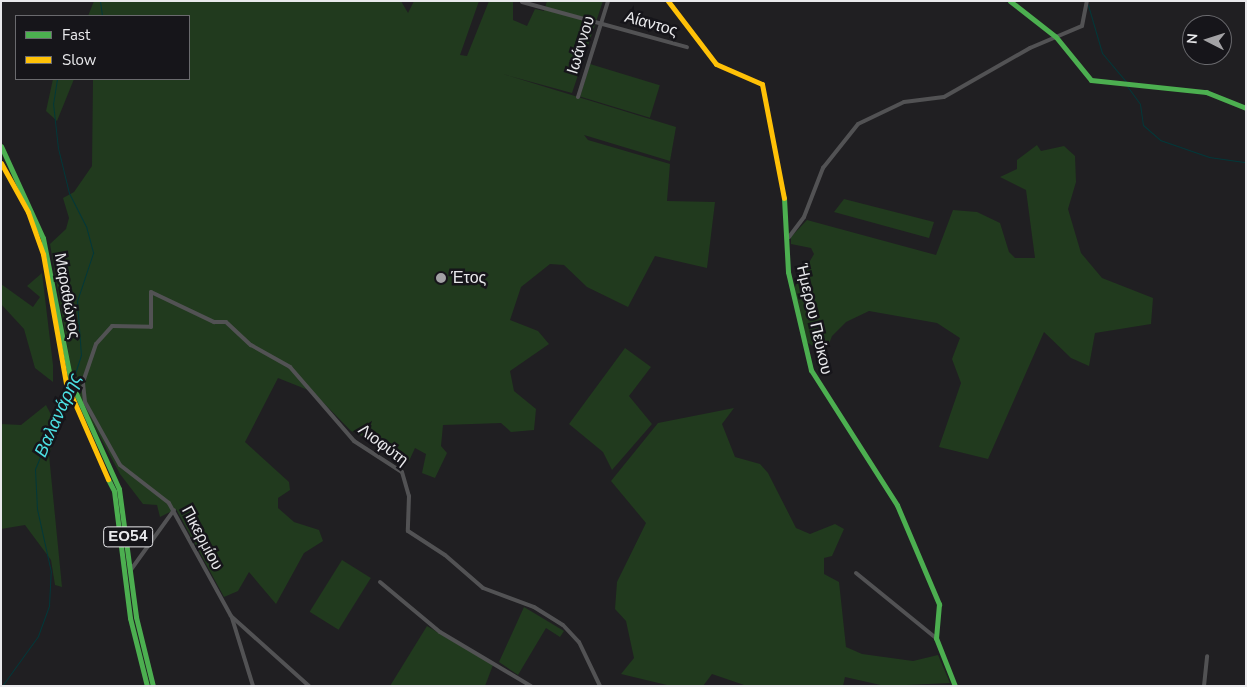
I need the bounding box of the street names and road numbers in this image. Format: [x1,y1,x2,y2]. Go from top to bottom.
street label: Αίαντος [622,7,680,41]
street label: Ιωάννου [563,14,599,76]
street label: Μαραθώνος [50,252,84,340]
street label: Ήμερου Πεύκου [792,262,836,376]
street label: Λιοφύτη [354,420,412,470]
street label: Πικερμίου [177,503,227,573]
road number: ΕΟ54 [103,524,153,550]

